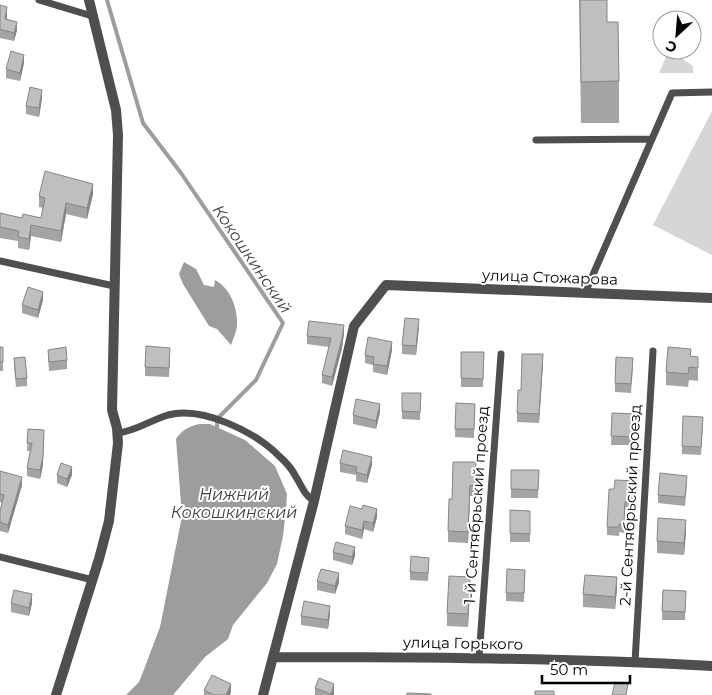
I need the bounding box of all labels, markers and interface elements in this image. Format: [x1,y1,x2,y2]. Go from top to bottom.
north arrow [652,10,702,60]
text: С [663,36,680,57]
water label: Кокошкинский [209,201,295,317]
street label: улица Стожарова [481,265,618,289]
street label: 2-й Сентябрьский проезд [615,404,645,606]
street label: 1-й Сентябрьский проезд [460,405,492,605]
water label: Нижний Кокошкинский [171,485,297,522]
street label: улица Горького [402,632,523,654]
scale bar [542,652,630,684]
text: 50 m [550,660,588,679]

